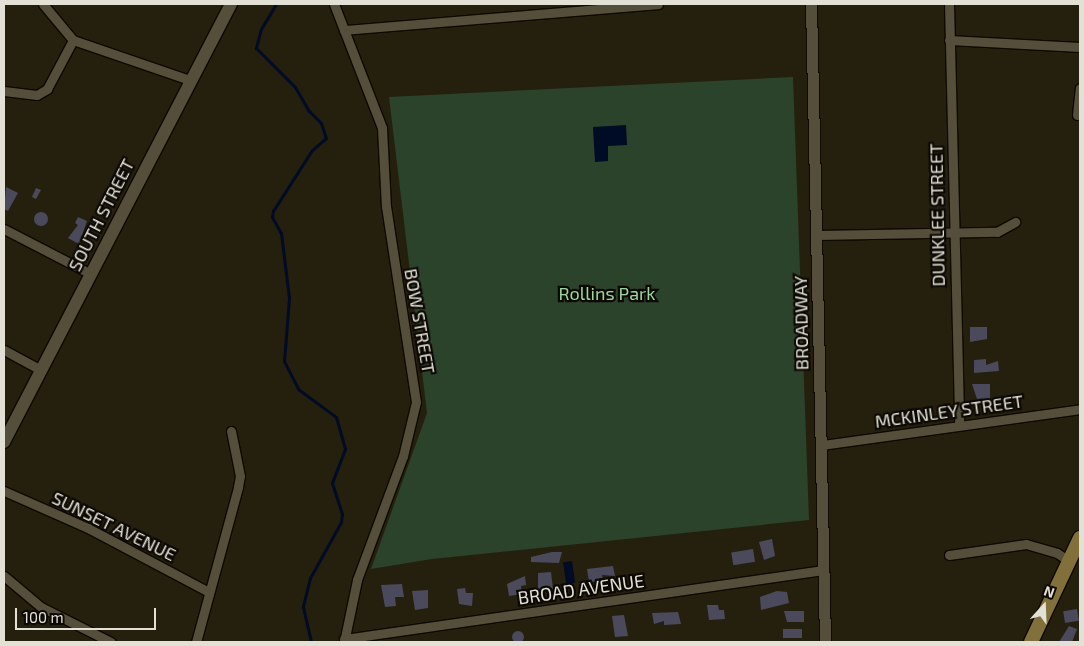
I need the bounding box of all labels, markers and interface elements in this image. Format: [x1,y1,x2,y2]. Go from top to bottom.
street label: DUNKLEE STREET [925,143,949,287]
street label: SOUTH STREET [63,155,139,275]
street label: BOW STREET [400,267,440,375]
street label: BROADWAY [789,276,813,370]
park label: Rollins Park [559,282,655,304]
street label: MCKINLEY STREET [873,390,1025,432]
street label: SUNSET AVENUE [48,487,180,565]
street label: BROAD AVENUE [516,569,646,609]
north arrow [1019,581,1069,631]
text: N [1042,582,1057,601]
scale bar [18,598,159,630]
text: 100 m [23,608,64,626]

